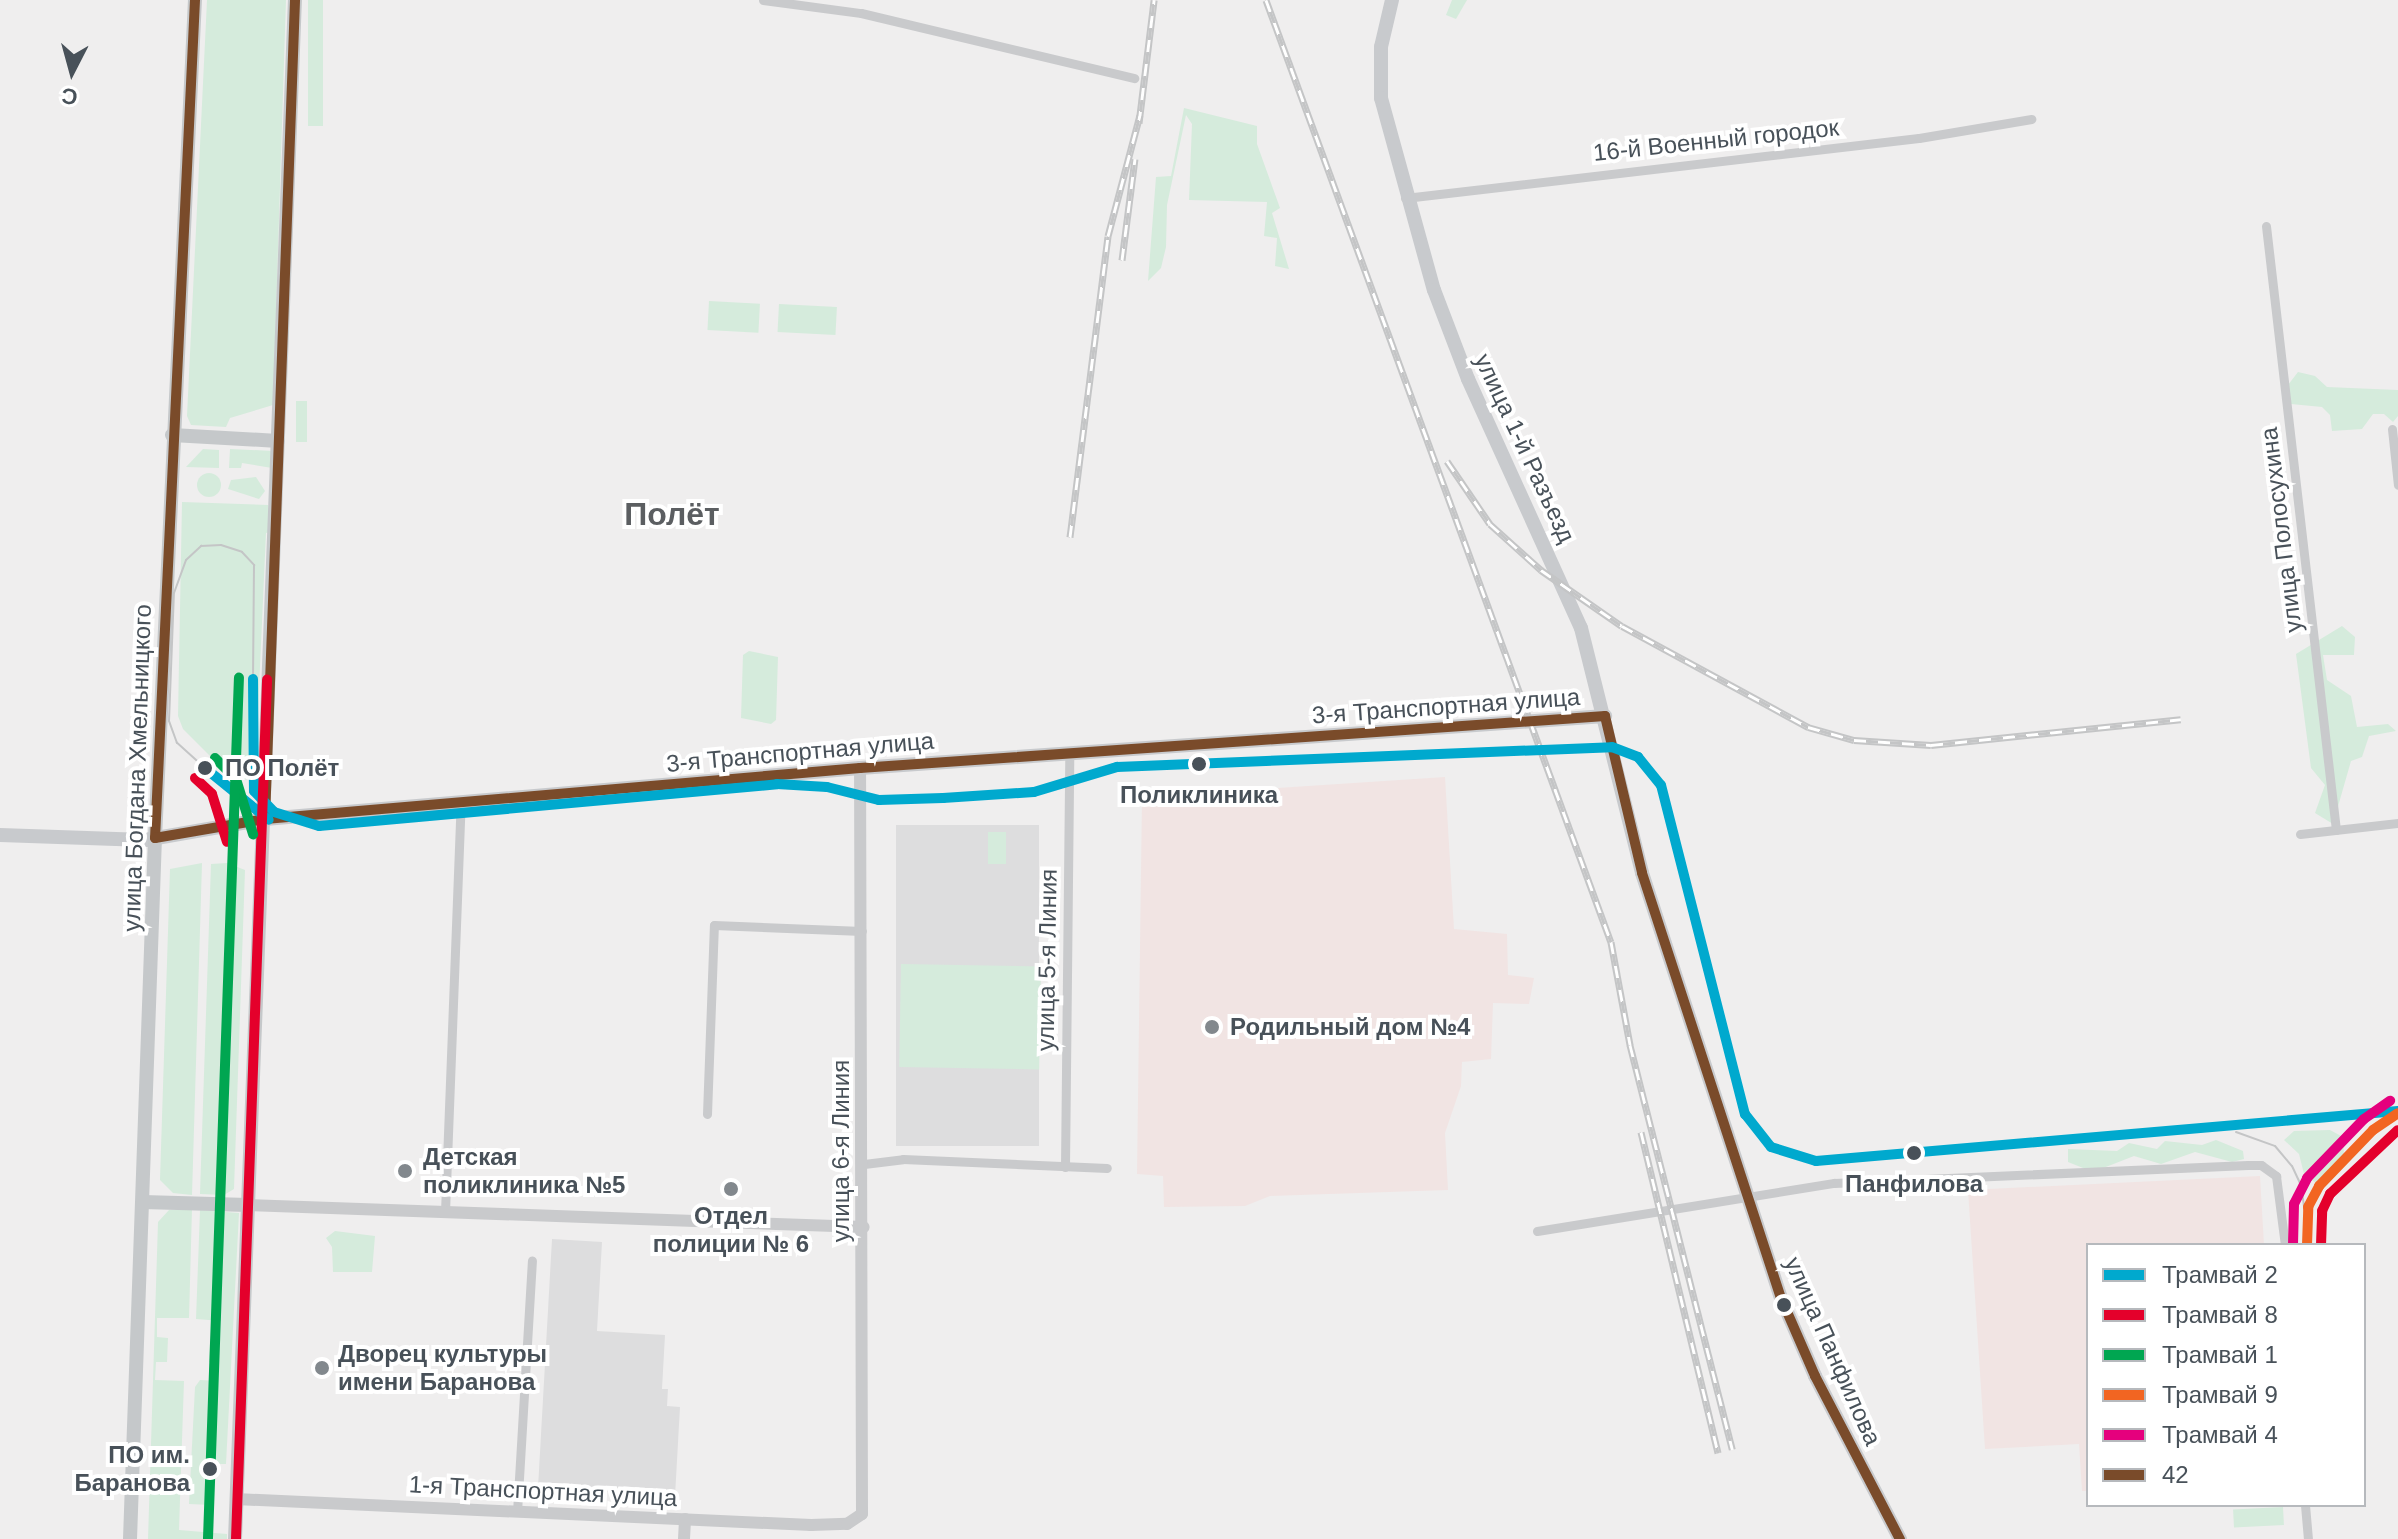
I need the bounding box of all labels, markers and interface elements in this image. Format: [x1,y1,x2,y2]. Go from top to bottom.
north arrow [32,32,112,112]
text: С [60,83,79,110]
street label: 16-й Военный городок [1592,113,1840,167]
street label: улица 1-й Разъезд [1469,349,1581,547]
street label: улица Полосухина [2254,426,2308,634]
district label: Полёт [624,495,720,533]
street label: улица Богдана Хмельницкого [117,604,157,932]
street label: 3-я Транспортная улица [1311,682,1581,730]
street label: 3-я Транспортная улица [665,726,935,778]
marker: Поликлиника [1186,751,1212,777]
place label: ПО Полёт [225,754,339,782]
marker: ПО Полёт [192,755,218,781]
place label: Поликлиника [1120,781,1278,809]
street label: улица 5-я Линия [1031,869,1063,1051]
place label: Родильный дом №4 [1230,1013,1470,1041]
marker: Родильный дом №4 [1201,1016,1223,1038]
street label: улица 6-я Линия [827,1060,855,1242]
marker: Панфилова [1901,1140,1927,1166]
place label: Детская поликлиника №5 [423,1143,625,1199]
marker: Детская поликлиника №5 [394,1160,416,1182]
place label: Панфилова [1845,1170,1983,1198]
marker: Отдел полиции № 6 [722,1180,740,1198]
place label: Отдел полиции № 6 [653,1202,809,1258]
legend [2086,1243,2366,1507]
street label: улица Панфилова [1779,1252,1887,1450]
text: Трамвай 2 [2162,1261,2278,1288]
unlabelled marker [1776,1297,1792,1313]
text: Трамвай 8 [2162,1301,2278,1328]
place label: Дворец культуры имени Баранова [338,1340,547,1396]
text: Трамвай 1 [2162,1341,2278,1368]
marker: Дворец культуры имени Баранова [313,1359,331,1377]
text: Трамвай 9 [2162,1381,2278,1408]
text: Трамвай 4 [2162,1421,2278,1448]
place label: ПО им. Баранова [74,1441,190,1497]
marker: ПО им. Баранова [197,1456,223,1482]
text: 42 [2162,1461,2189,1488]
street label: 1-я Транспортная улица [408,1470,678,1512]

